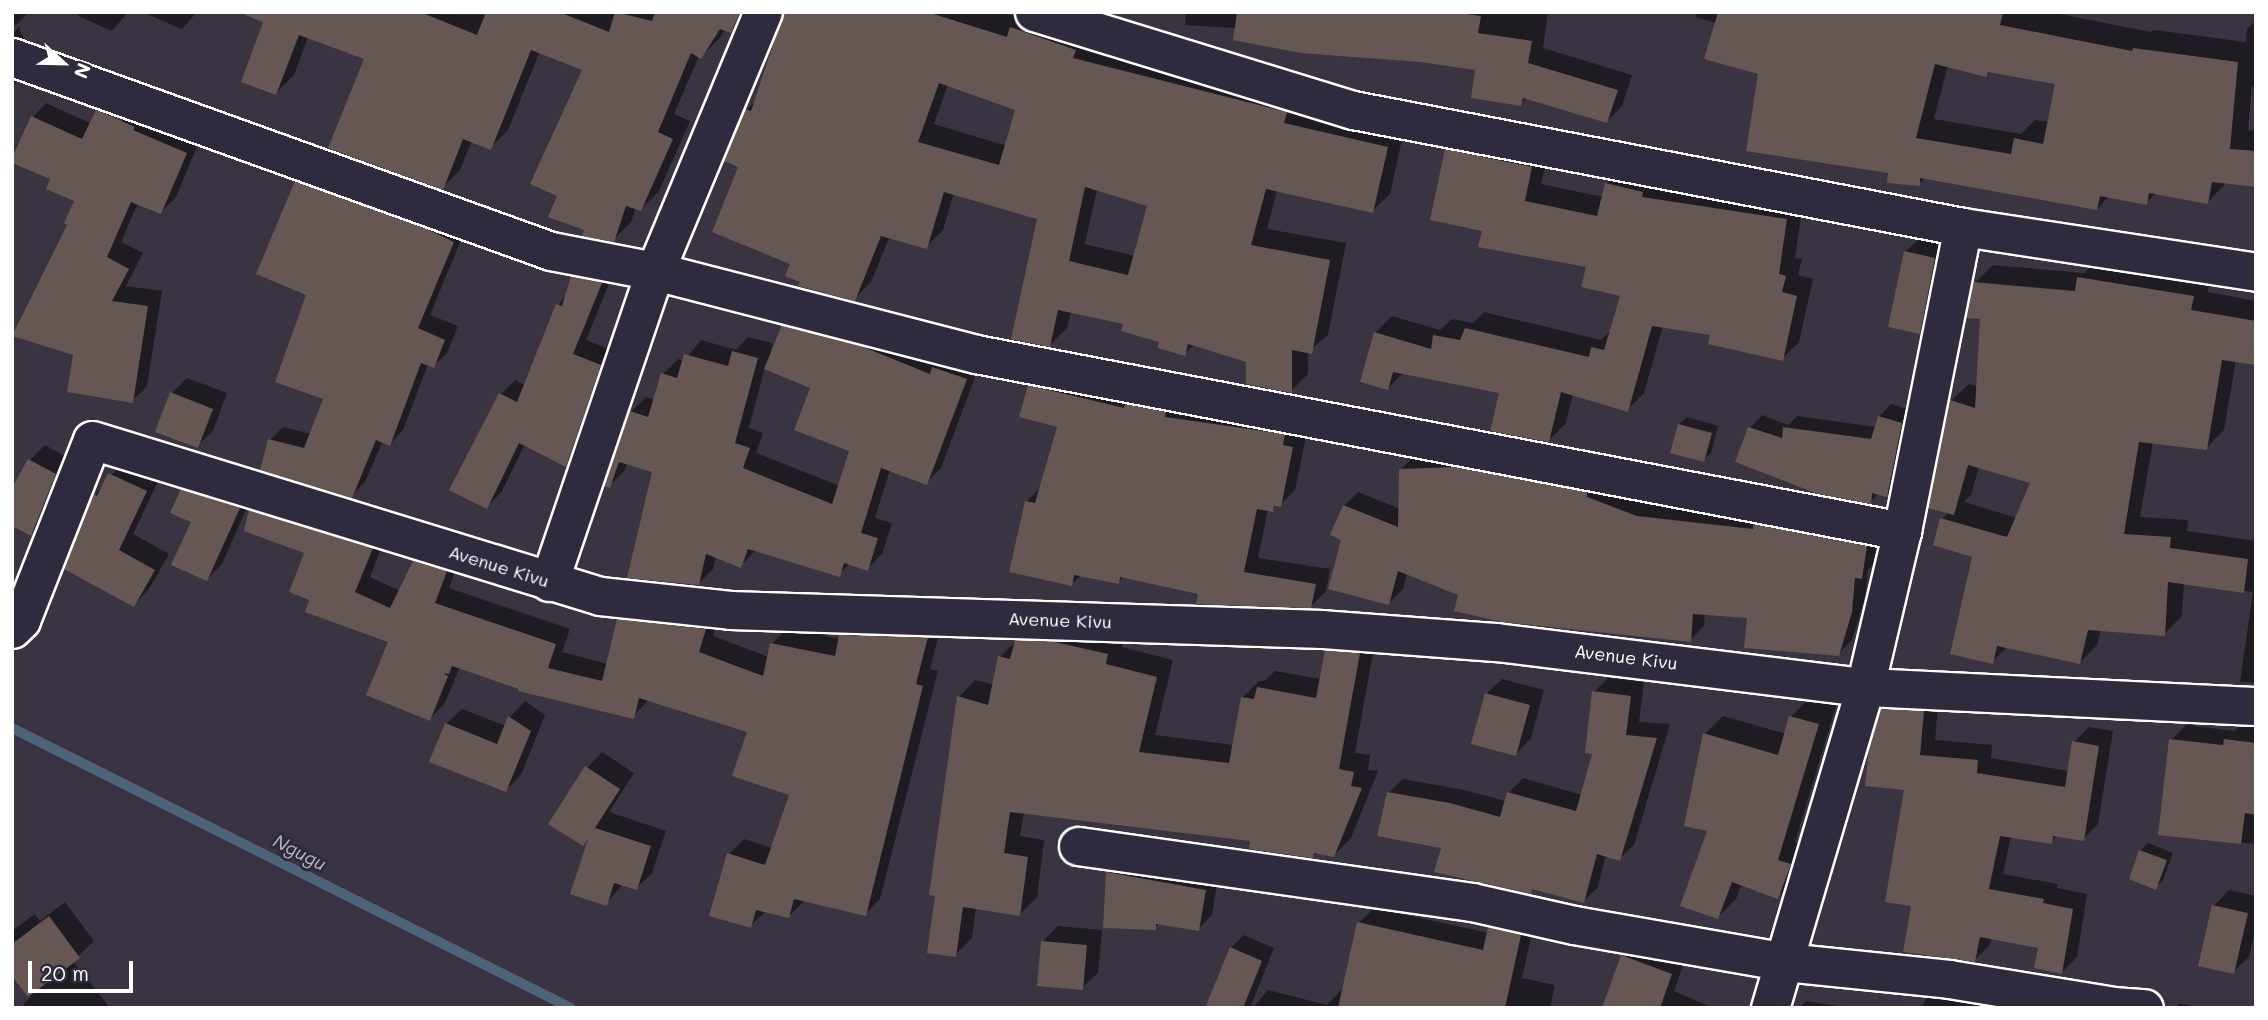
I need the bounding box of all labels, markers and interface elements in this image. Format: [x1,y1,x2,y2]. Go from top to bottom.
north arrow [28,28,98,98]
text: N [69,60,97,82]
street label: Avenue Kivu [446,540,552,592]
street label: Avenue Kivu [1008,607,1112,633]
street label: Avenue Kivu [1573,640,1679,674]
water label: Ngugu [269,829,331,875]
scale bar [32,946,136,990]
text: 20 m [41,959,89,986]

